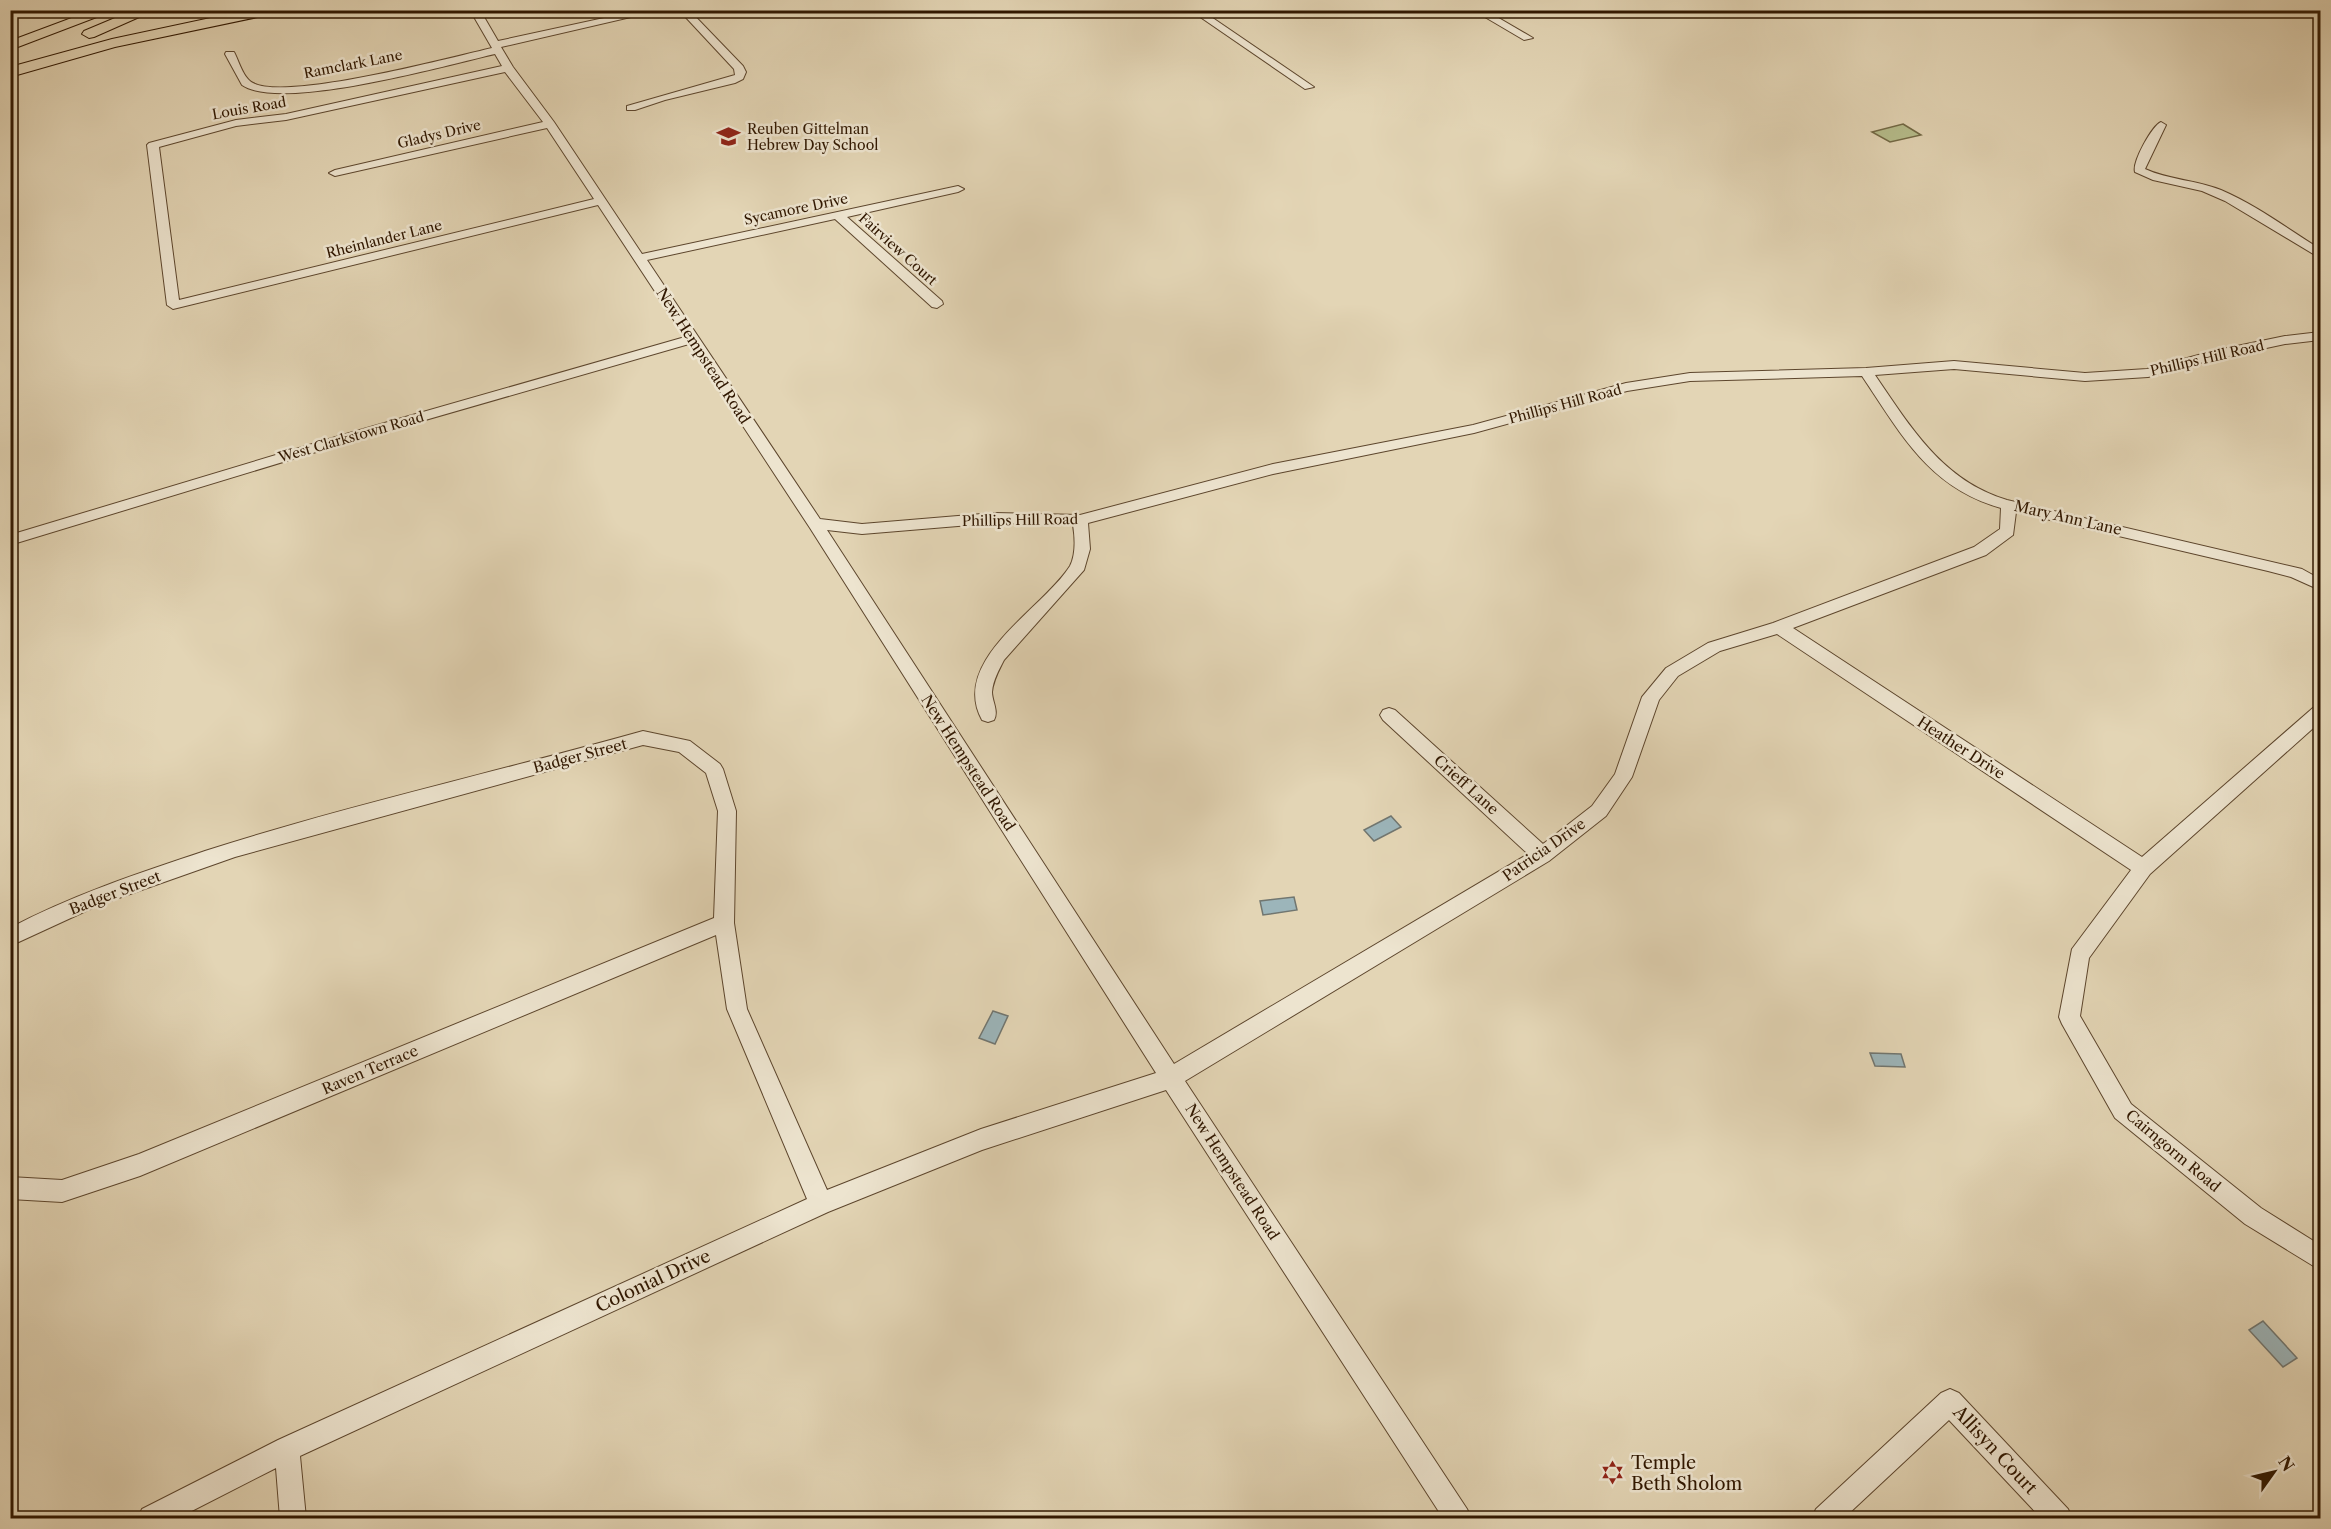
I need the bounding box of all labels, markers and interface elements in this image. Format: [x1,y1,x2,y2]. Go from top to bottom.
street label: Ramclark Lane [302,46,404,82]
street label: Louis Road [210,93,288,123]
street label: Gladys Drive [396,116,483,152]
place label: Reuben Gittelman Hebrew Day School [747,120,878,154]
school or university icon: Reuben Gittelman Hebrew Day School [716,124,742,150]
street label: Sycamore Drive [742,189,850,229]
street label: Fairview Court [855,209,941,289]
street label: Rheinlander Lane [324,216,444,262]
street label: New Hempstead Road [652,284,755,427]
street label: Phillips Hill Road [2148,336,2266,380]
street label: Phillips Hill Road [1507,380,1624,428]
street label: West Clarkstown Road [275,407,426,467]
street label: Mary Ann Lane [2012,496,2124,539]
street label: Phillips Hill Road [962,510,1079,530]
street label: New Hempstead Road [917,691,1020,834]
street label: Heather Drive [1914,712,2009,783]
street label: Badger Street [531,734,630,777]
street label: Crieff Lane [1430,751,1503,819]
street label: Patricia Drive [1499,814,1589,885]
street label: Badger Street [66,866,164,919]
street label: Raven Terrace [319,1041,421,1098]
street label: New Hempstead Road [1181,1100,1284,1243]
street label: Cairngorm Road [2122,1105,2225,1196]
street label: Colonial Drive [592,1245,714,1317]
street label: Allisyn Court [1948,1400,2042,1499]
north arrow [2244,1442,2304,1502]
place label: Temple Beth Sholom [1631,1452,1743,1495]
text: N [2274,1452,2299,1475]
synagogue icon: Temple Beth Sholom [1600,1460,1626,1486]

